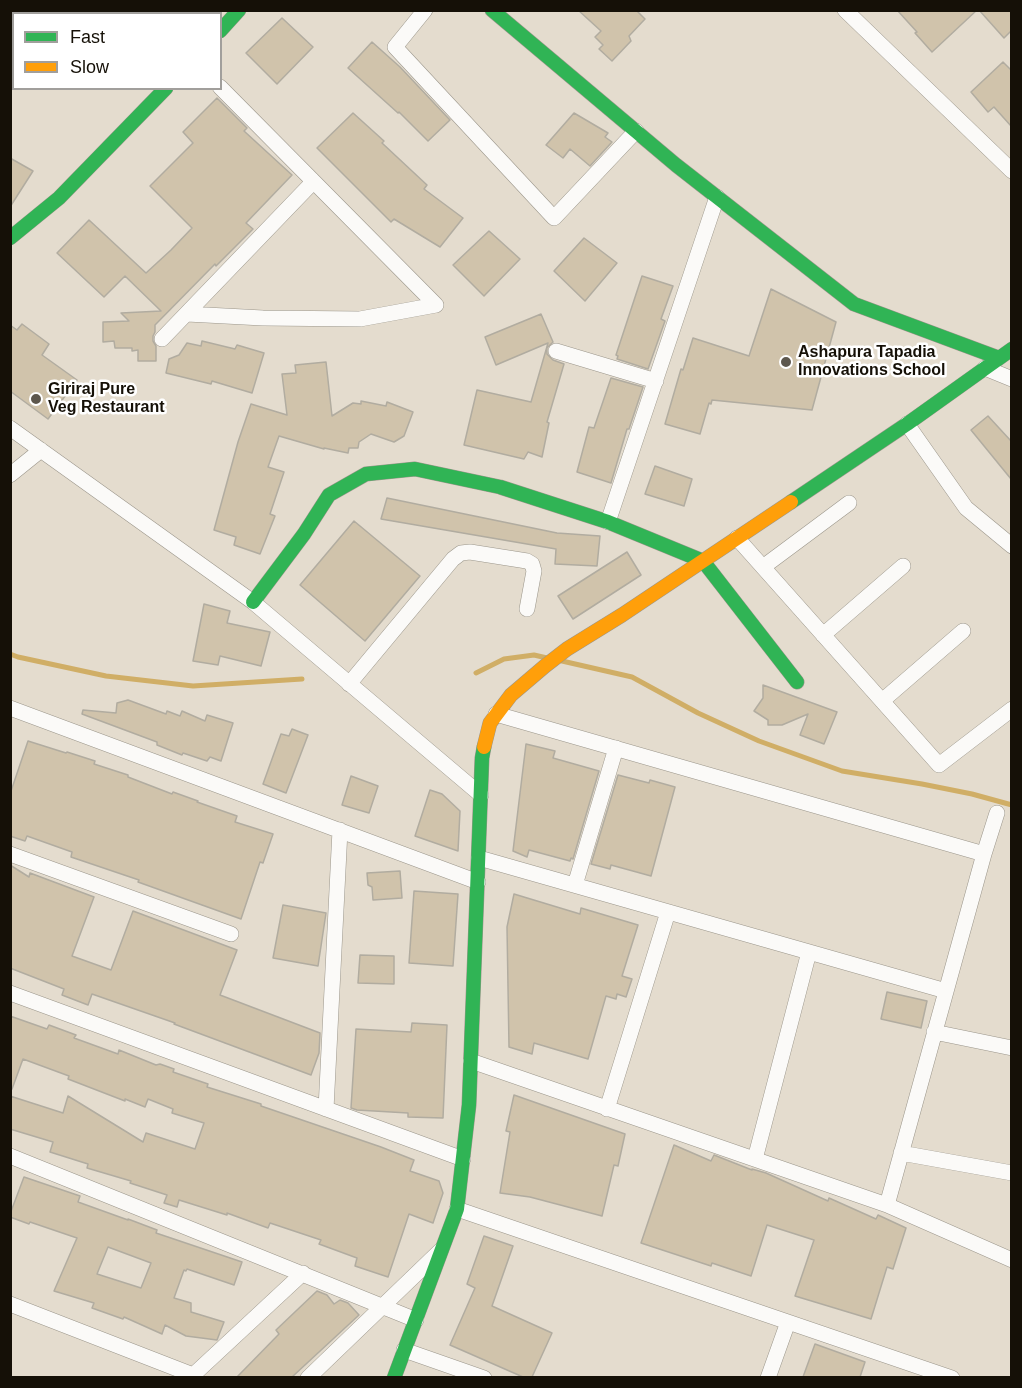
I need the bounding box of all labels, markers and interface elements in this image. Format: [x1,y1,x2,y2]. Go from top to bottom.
legend [12,12,222,90]
text: Fast [70,27,105,47]
text: Slow [70,57,109,77]
place label: Ashapura Tapadia Innovations School [798,343,946,381]
marker: Ashapura Tapadia Innovations School [779,355,793,369]
place label: Giriraj Pure Veg Restaurant [48,380,164,418]
marker: Giriraj Pure Veg Restaurant [29,392,43,406]

